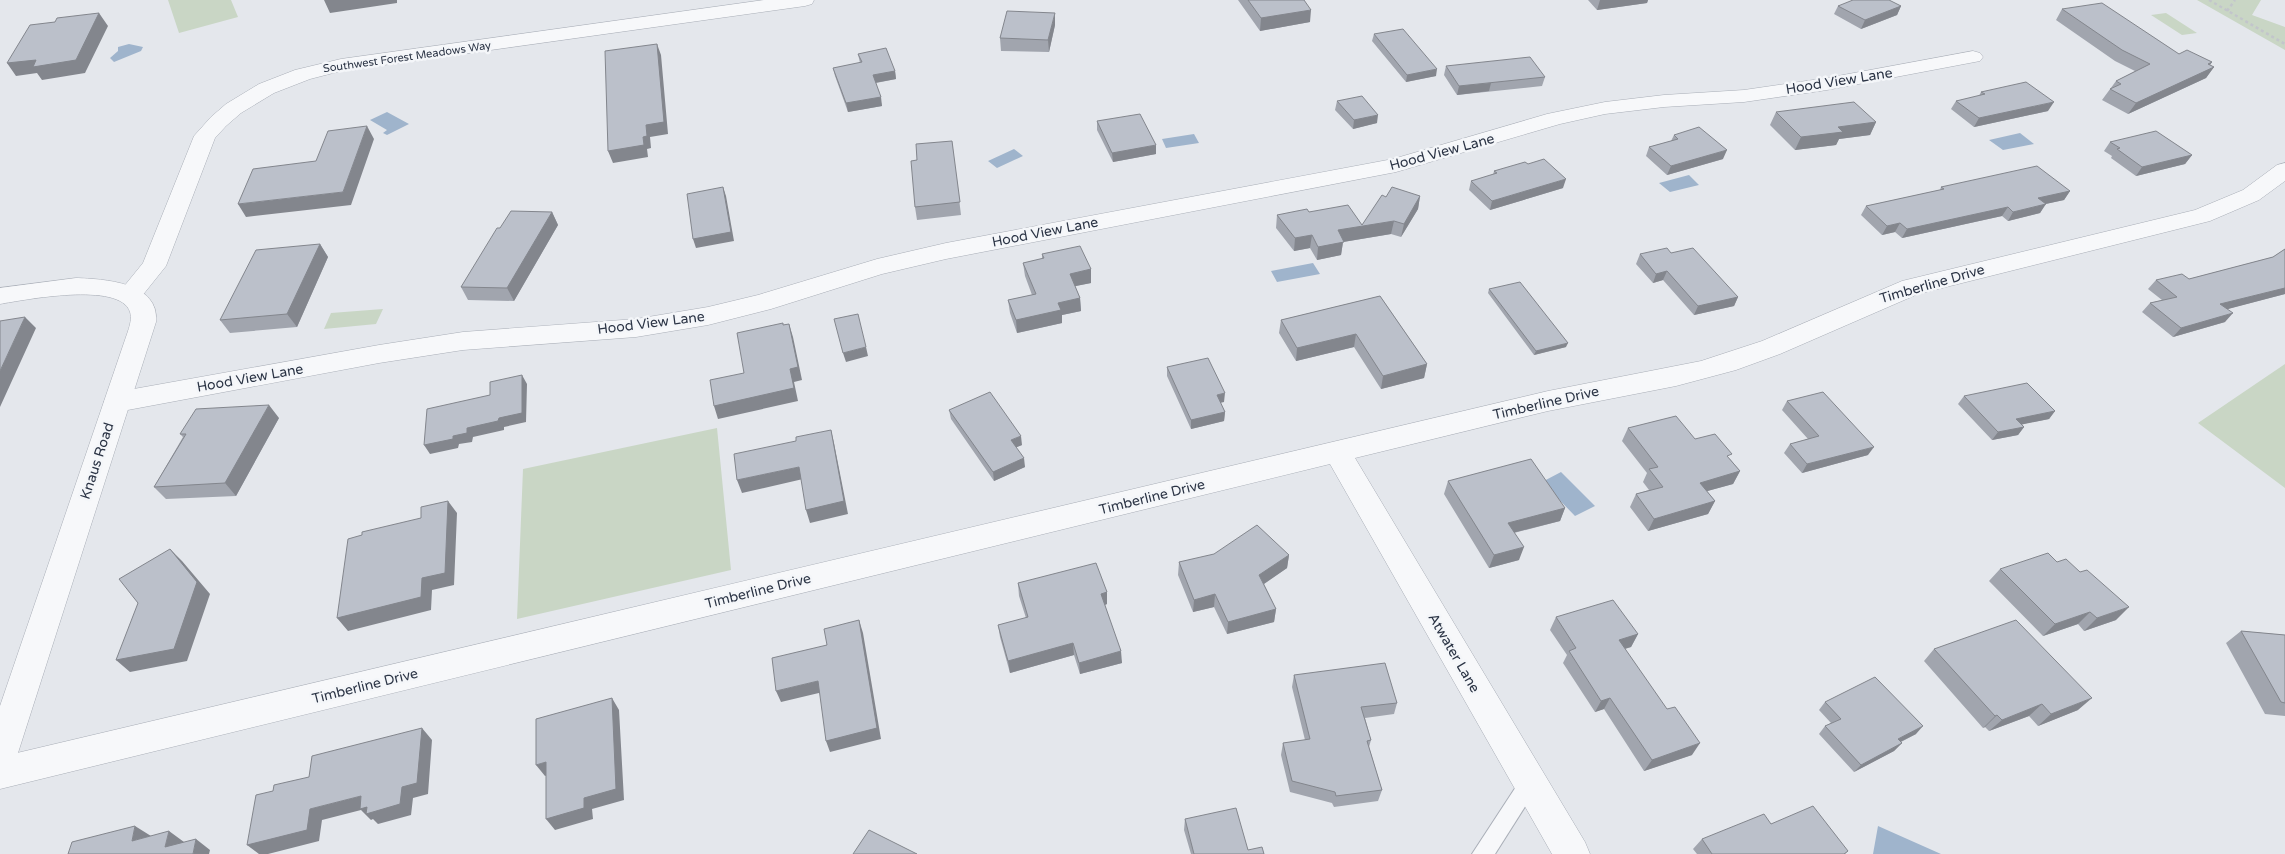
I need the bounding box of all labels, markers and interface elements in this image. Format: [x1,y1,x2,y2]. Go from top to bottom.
street label: Southwest Forest Meadows Way [322,39,492,75]
street label: Hood View Lane [1784,64,1894,98]
street label: Hood View Lane [1388,130,1496,174]
street label: Hood View Lane [990,213,1100,251]
street label: Timberline Drive [1878,261,1987,307]
street label: Hood View Lane [596,308,706,338]
street label: Hood View Lane [195,360,305,396]
street label: Timberline Drive [1491,383,1601,423]
street label: Knaus Road [77,420,117,502]
street label: Timberline Drive [1097,476,1207,518]
street label: Timberline Drive [703,570,813,612]
street label: Atwater Lane [1424,610,1484,696]
street label: Timberline Drive [310,665,420,707]

